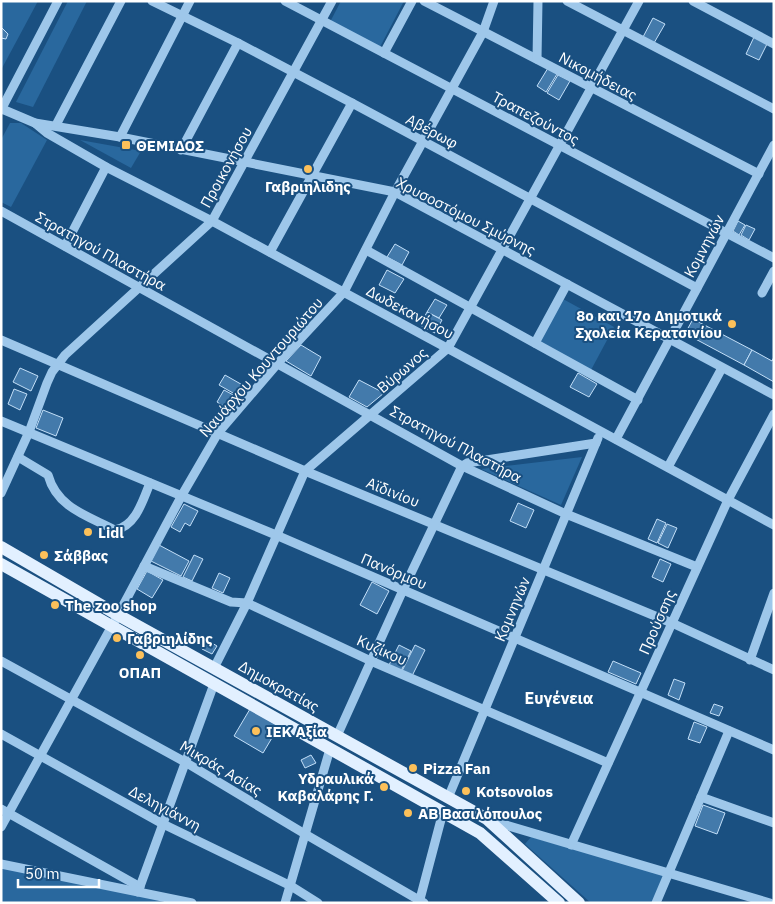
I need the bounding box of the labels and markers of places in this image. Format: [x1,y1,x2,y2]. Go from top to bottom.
place label: ΘΕΜΙΔΟΣ [136,136,204,155]
marker: ΘΕΜΙΔΟΣ [120,139,132,151]
marker: Γαβριηλιδης [302,163,314,175]
place label: Γαβριηλιδης [265,177,351,196]
place label: 8ο και 17ο Δημοτικά Σχολεία Κερατσινίου [575,306,722,342]
marker: 8ο και 17ο Δημοτικά Σχολεία Κερατσινίου [726,318,738,330]
place label: Lidl [98,523,124,542]
marker: Lidl [82,526,94,538]
place label: Σάββας [54,546,109,565]
marker: Σάββας [38,549,50,561]
place label: The zoo shop [65,596,157,615]
marker: The zoo shop [49,599,61,611]
place label: Γαβριηλίδης [127,629,213,648]
marker: Γαβριηλίδης [111,632,123,644]
marker: ΟΠΑΠ [134,649,146,661]
place label: ΟΠΑΠ [119,663,161,682]
place label: ΙΕΚ Αξία [266,722,327,741]
marker: ΙΕΚ Αξία [250,725,262,737]
place label: Pizza Fan [423,759,490,778]
marker: Pizza Fan [407,762,419,774]
place label: Υδραυλικά Καβαλάρης Γ. [278,769,374,805]
marker: Υδραυλικά Καβαλάρης Γ. [378,781,390,793]
place label: Kotsovolos [476,782,553,801]
marker: Kotsovolos [460,785,472,797]
place label: ΑΒ Βασιλόπουλος [418,804,543,823]
marker: ΑΒ Βασιλόπουλος [402,807,414,819]

